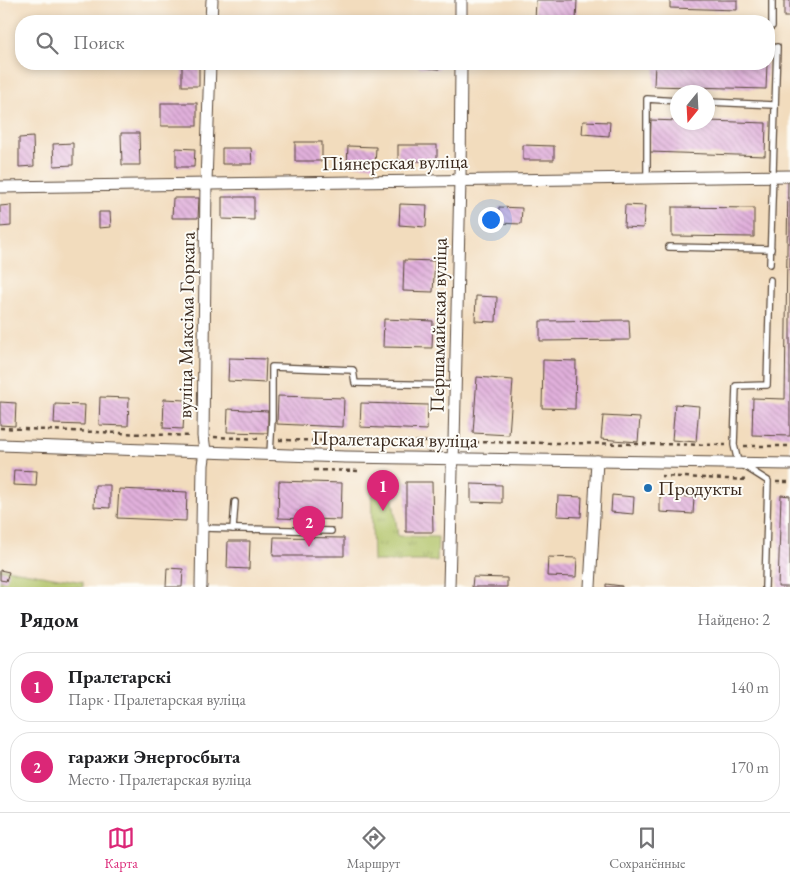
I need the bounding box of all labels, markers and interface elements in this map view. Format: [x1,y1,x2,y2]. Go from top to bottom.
search box [15,15,775,70]
icon: search [33,29,61,57]
text: Поиск [73,30,125,55]
north arrow [670,85,715,130]
street label: Піянерская вуліца [322,148,468,176]
your location [478,207,504,233]
street label: вуліца Максіма Горкага [171,231,201,419]
street label: Першамайская вуліца [423,237,453,413]
street label: Пралетарская вуліца [312,425,478,453]
pin: 1 [367,470,399,511]
place label: Продукты [658,475,742,501]
marker: Продукты [642,482,654,494]
pin: 2 [293,506,325,547]
text: Рядом [20,606,79,633]
text: Найдено: 2 [698,609,770,630]
text: Пралетарскі [68,664,171,689]
text: 1 [33,677,41,698]
text: 140 m [730,677,769,698]
text: Парк · Пралетарская вуліца [68,689,246,710]
text: гаражи Энергосбыта [68,744,240,769]
text: 2 [33,757,41,778]
text: 170 m [730,757,769,778]
text: Место · Пралетарская вуліца [68,769,251,790]
tab: Карта [104,824,138,872]
tab: Маршрут [347,824,400,872]
tab: Сохранённые [609,824,686,872]

